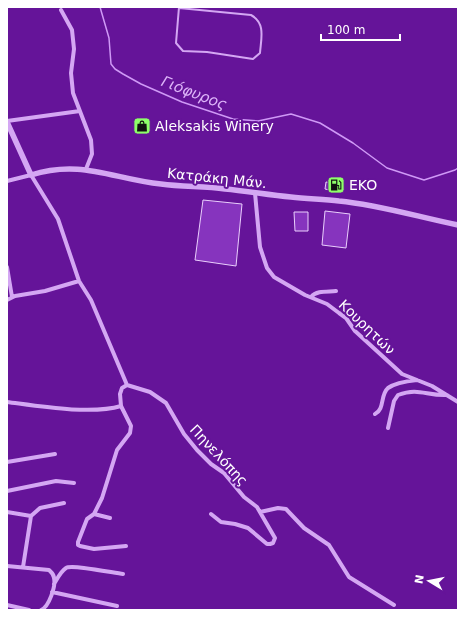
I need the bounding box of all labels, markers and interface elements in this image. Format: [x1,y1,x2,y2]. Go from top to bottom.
scale bar [321,16,400,42]
text: 100 m [327,23,365,37]
water label: Γιόφυρος [159,72,229,114]
shop icon: Aleksakis Winery [132,116,152,136]
place label: Aleksakis Winery [155,118,274,134]
street label: Κατράκη Μάν. [166,165,268,191]
fuel station icon: EKO [326,175,346,195]
place label: EKO [349,177,377,193]
street label: Κουρητών [336,296,398,358]
street label: Πηνελόπης [187,421,251,489]
north arrow [409,561,449,601]
text: N [412,574,427,585]

